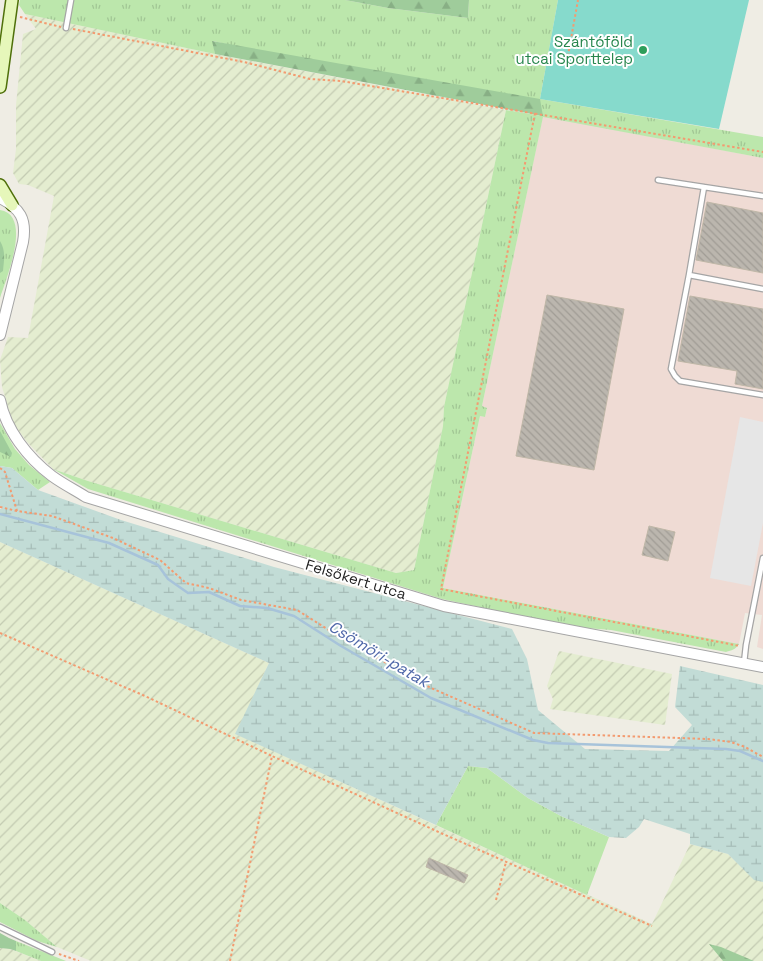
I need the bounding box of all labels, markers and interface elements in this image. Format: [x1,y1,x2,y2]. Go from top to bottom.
place label: Szántóföld utcai Sporttelep [515,32,633,68]
marker: Szántóföld utcai Sporttelep [637,44,649,56]
street label: Felsőkert utca [303,555,409,603]
water label: Csömöri-patak [325,616,435,693]

